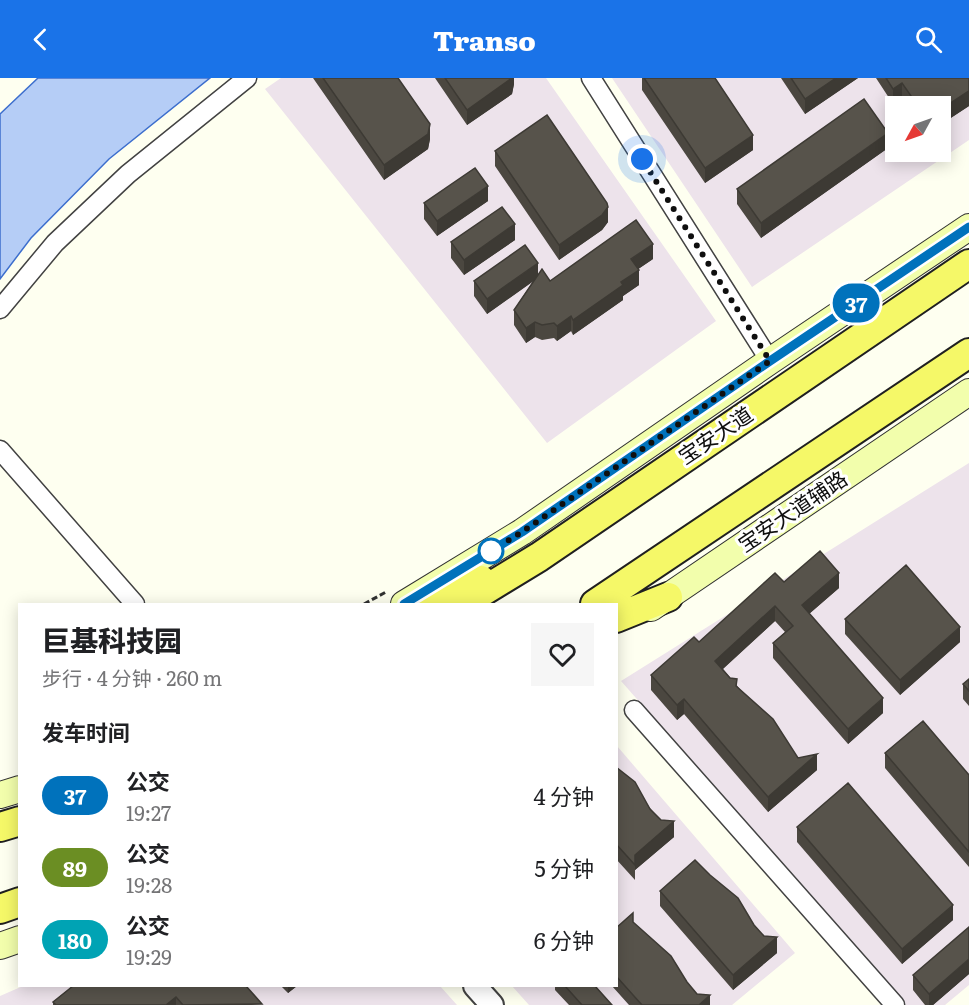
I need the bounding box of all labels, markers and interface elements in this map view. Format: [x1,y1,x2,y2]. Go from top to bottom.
text: Transo [433,19,536,59]
icon: back [24,23,57,56]
icon: search [912,23,945,56]
north arrow [885,96,951,162]
map controls [885,96,951,162]
your location [627,144,657,174]
line badge: 37 [829,284,883,322]
text: 37 [845,288,867,319]
street label: 宝安大道 [671,398,758,470]
street label: 宝安大道辅路 [731,462,852,558]
unlabelled marker [478,538,504,564]
text: 巨基科技园 [42,618,182,660]
button: heart [531,623,594,686]
text: 步行 · 4 分钟 · 260 m [42,662,222,692]
text: 发车时间 [42,715,130,748]
text: 公交 [126,764,170,797]
text: 4 分钟 [533,779,594,812]
text: 37 [64,780,86,811]
text: 19:27 [126,797,171,827]
text: 公交 [126,836,170,869]
text: 5 分钟 [534,851,594,884]
text: 89 [63,852,87,883]
text: 19:28 [126,869,172,899]
text: 公交 [126,908,170,941]
text: 6 分钟 [534,923,594,956]
text: 180 [58,924,92,955]
text: 19:29 [126,941,172,971]

